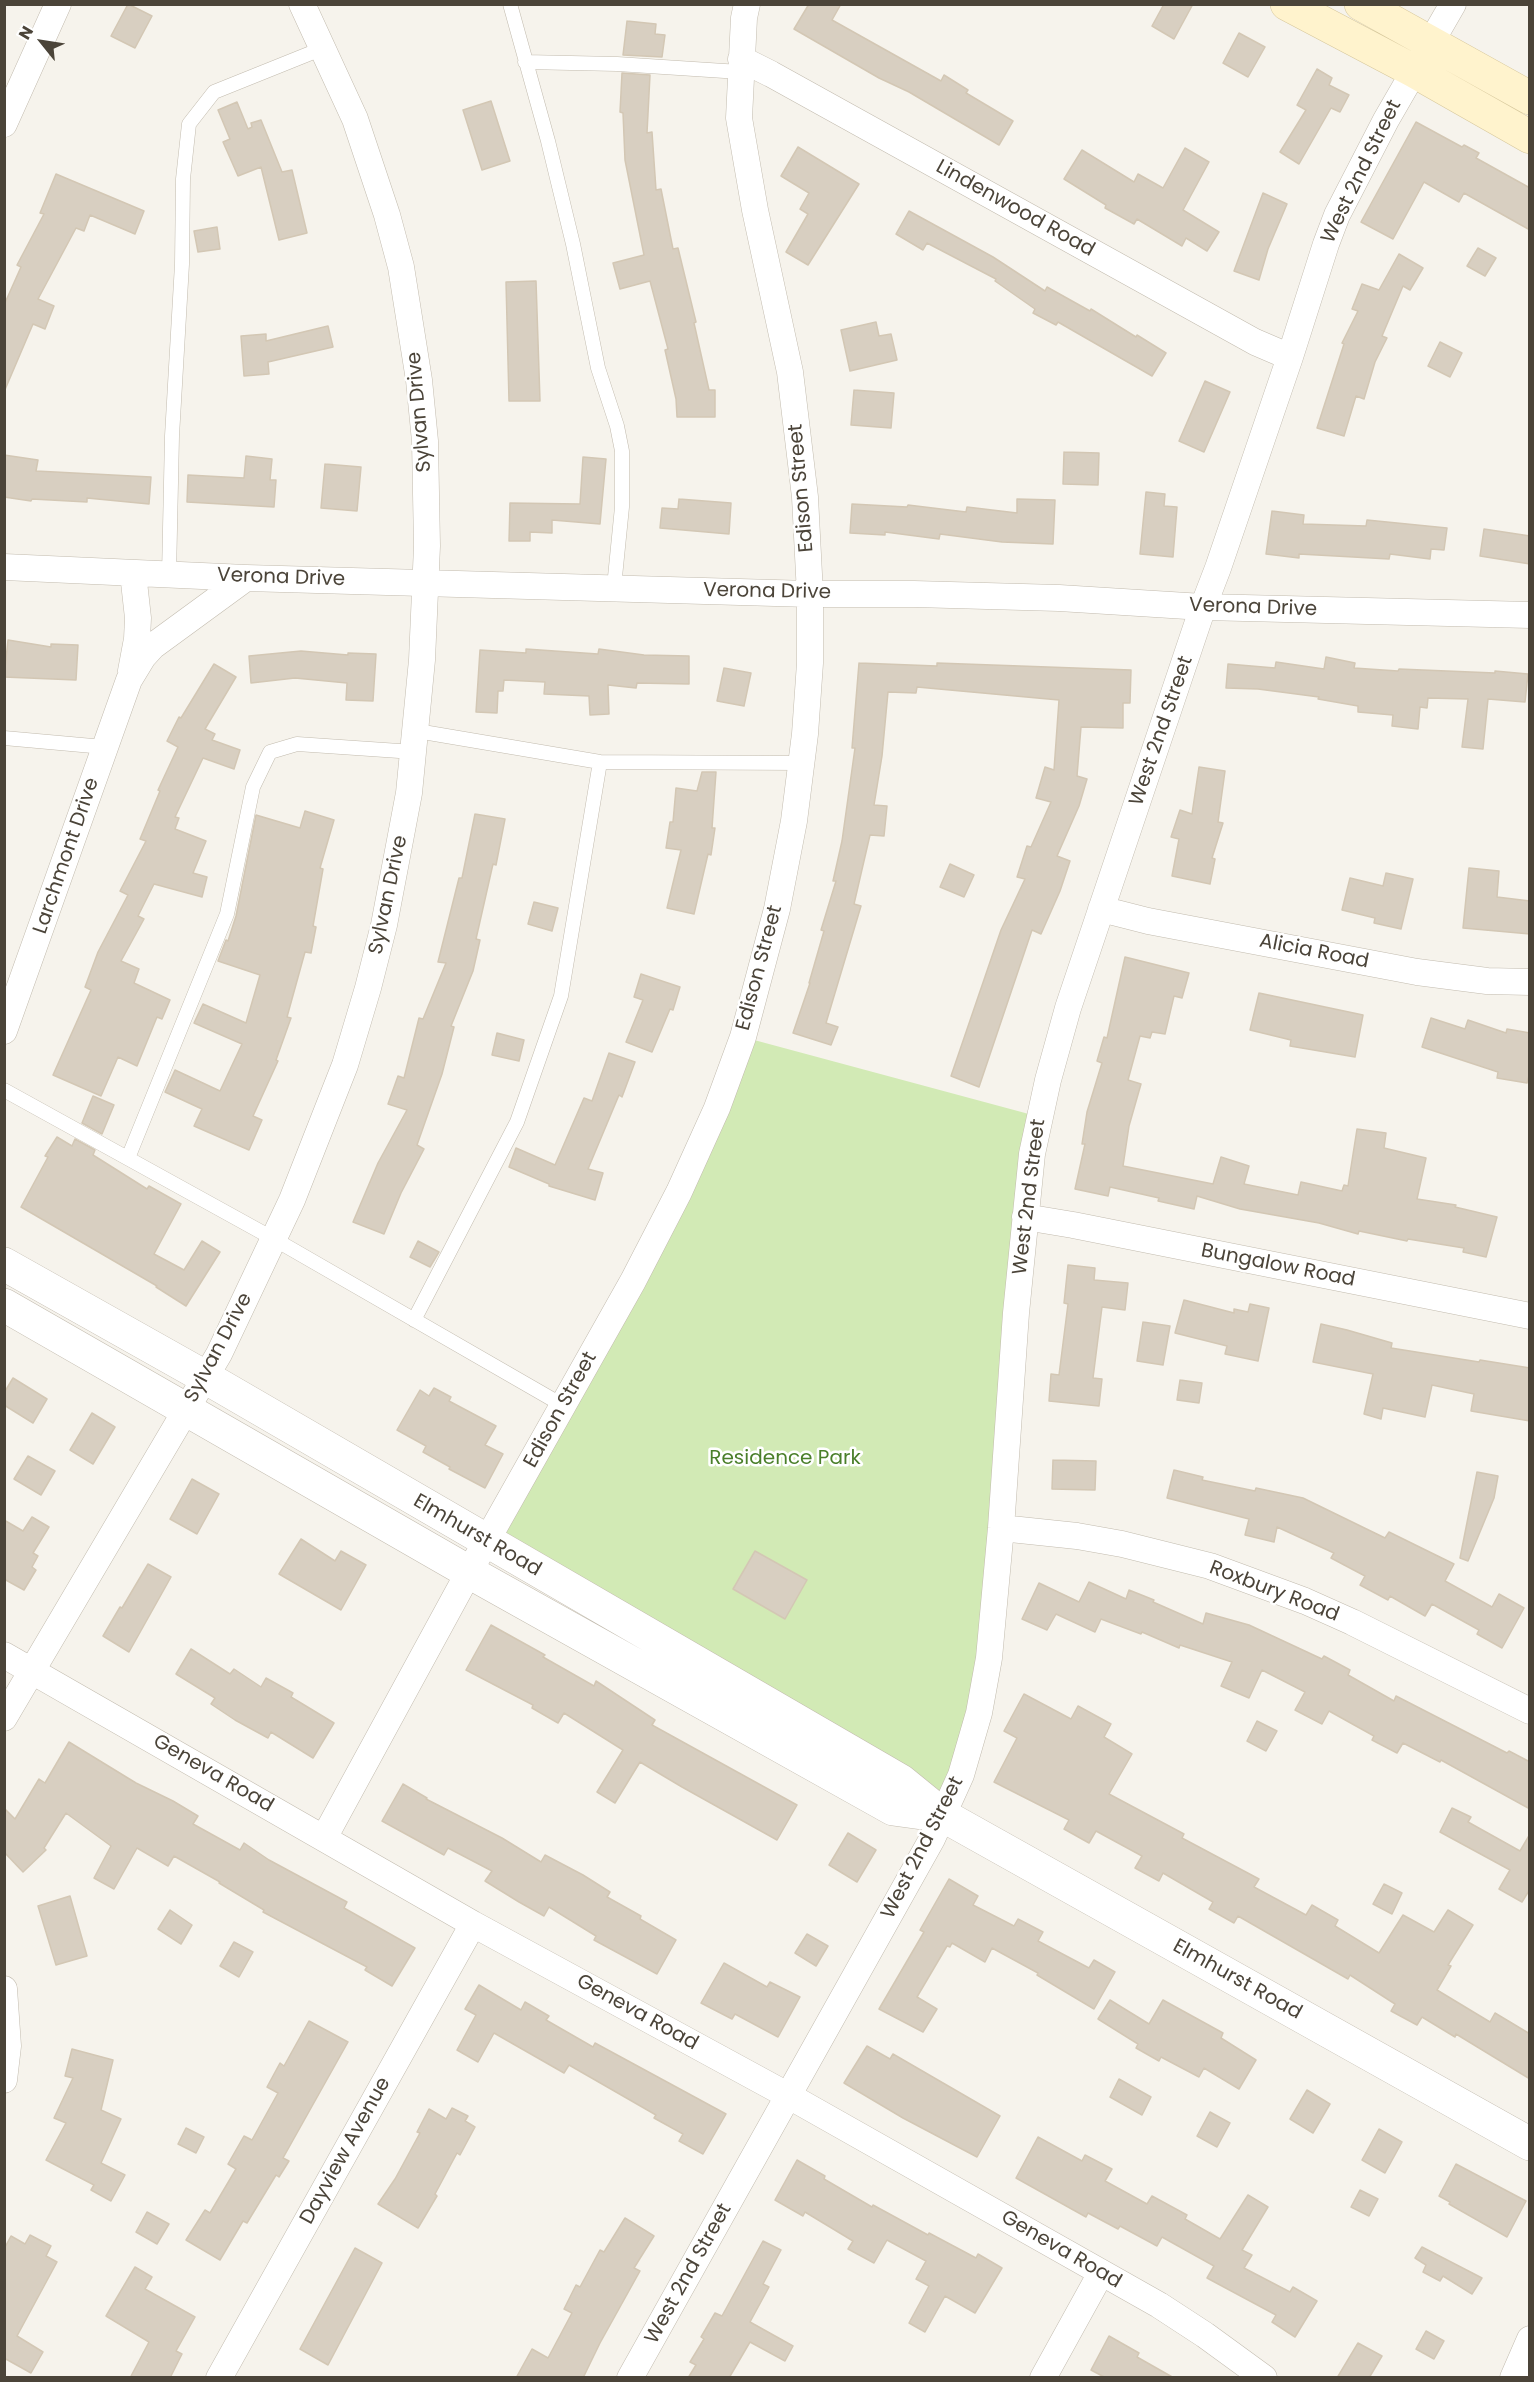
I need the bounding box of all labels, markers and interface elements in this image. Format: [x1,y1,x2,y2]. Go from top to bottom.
north arrow [12,12,72,72]
text: N [13,22,39,44]
street label: West 2nd Street [1317,96,1407,248]
street label: Lindenwood Road [931,155,1099,263]
street label: Sylvan Drive [403,351,437,473]
street label: Edison Street [784,423,820,553]
street label: Verona Drive [217,564,345,592]
street label: Verona Drive [703,579,831,605]
street label: Verona Drive [1189,594,1317,622]
street label: West 2nd Street [1125,653,1199,809]
street label: Larchmont Drive [29,775,105,937]
street label: Sylvan Drive [365,833,413,957]
street label: Edison Street [732,903,788,1033]
street label: Alicia Road [1257,930,1371,974]
street label: West 2nd Street [1009,1118,1051,1276]
street label: Bungalow Road [1199,1239,1357,1293]
street label: Sylvan Drive [180,1289,258,1407]
street label: Edison Street [519,1348,603,1472]
park label: Residence Park [709,1447,861,1471]
street label: Elmhurst Road [409,1490,545,1582]
street label: Roxbury Road [1206,1556,1342,1628]
street label: Geneva Road [148,1730,278,1818]
street label: West 2nd Street [877,1773,969,1923]
street label: Elmhurst Road [1168,1935,1306,2025]
street label: Geneva Road [572,1970,702,2056]
street label: Dayview Avenue [296,2073,396,2229]
street label: West 2nd Street [641,2200,737,2348]
street label: Geneva Road [996,2206,1126,2294]

